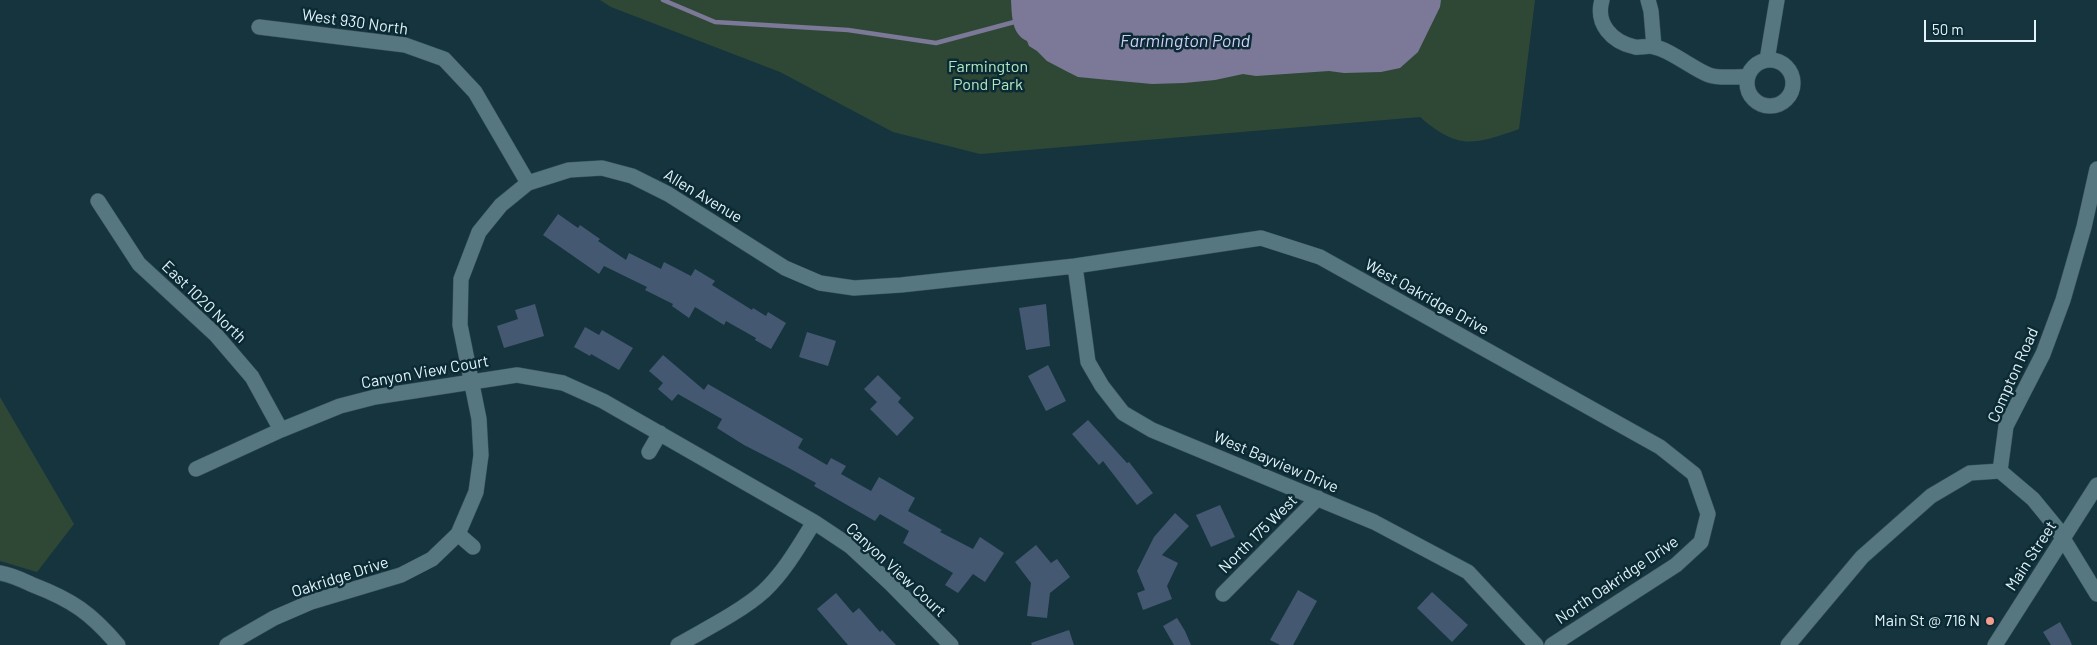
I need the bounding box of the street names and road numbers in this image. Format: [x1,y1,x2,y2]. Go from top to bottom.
street label: West 930 North [301,5,409,39]
street label: Allen Avenue [660,165,746,227]
street label: West Oakridge Drive [1362,255,1492,339]
street label: East 1020 North [158,257,250,347]
street label: Compton Road [1983,325,2043,425]
street label: Canyon View Court [360,351,490,393]
street label: West Bayview Drive [1211,427,1341,497]
street label: North 175 West [1215,491,1301,577]
street label: Main Street [2001,518,2061,594]
street label: Canyon View Court [842,519,950,621]
street label: North Oakridge Drive [1552,532,1682,628]
street label: Oakridge Drive [289,552,391,602]

